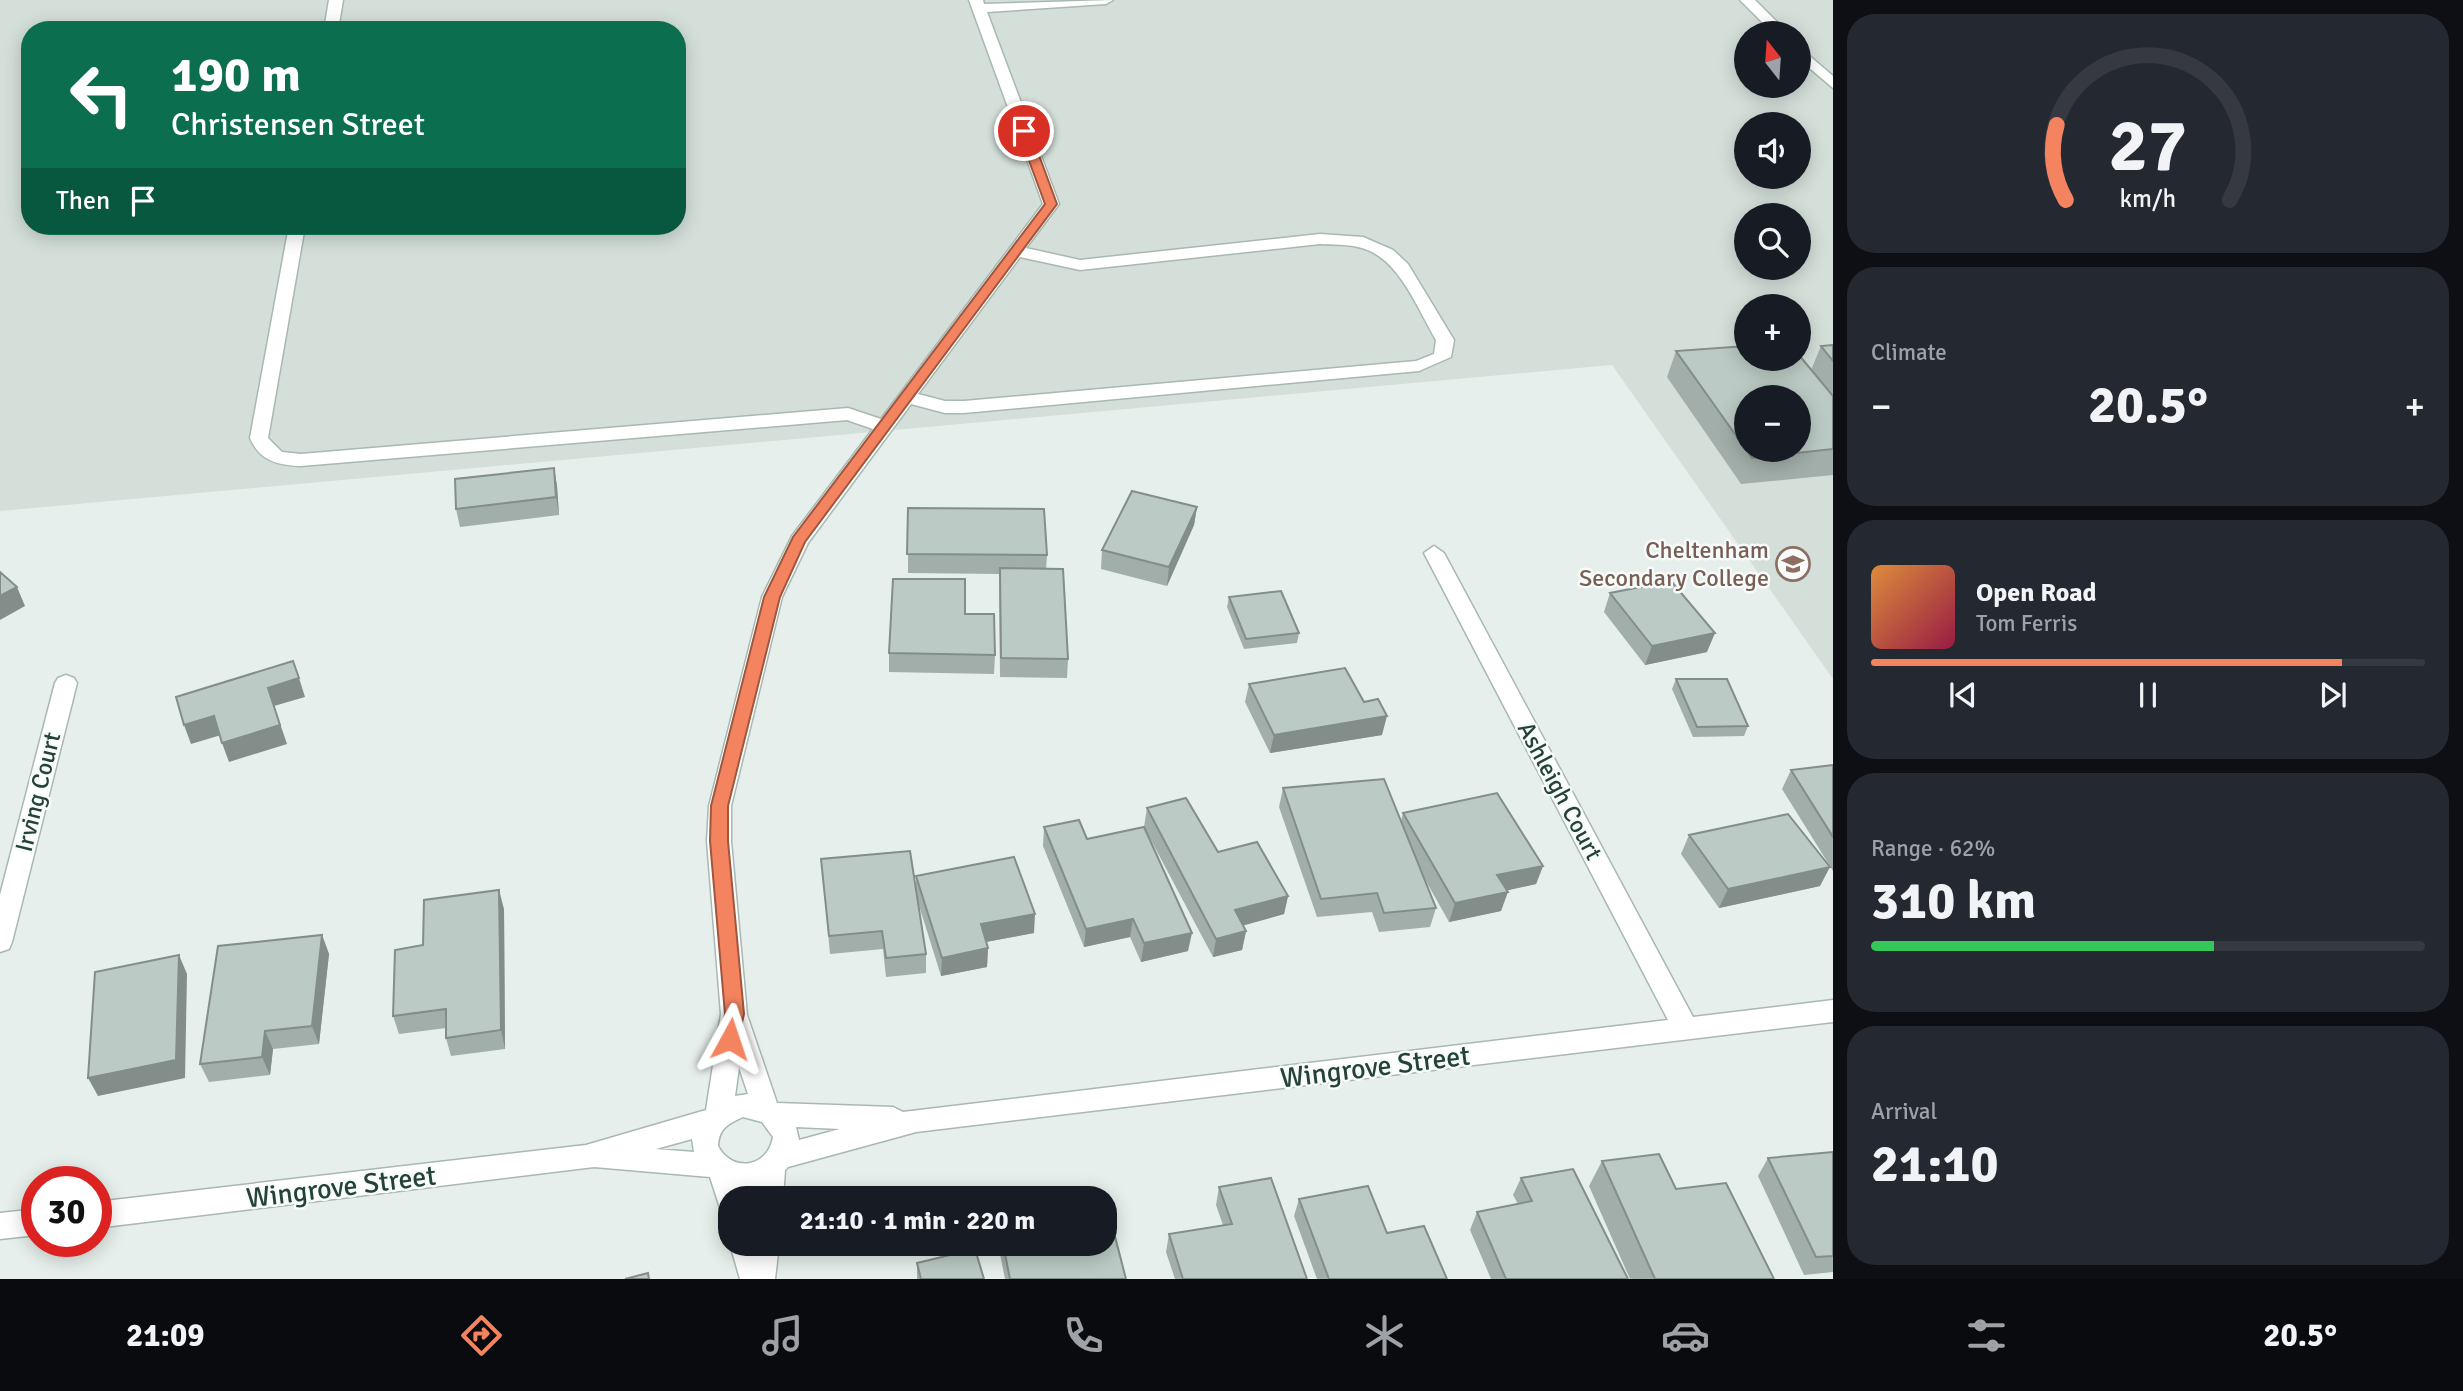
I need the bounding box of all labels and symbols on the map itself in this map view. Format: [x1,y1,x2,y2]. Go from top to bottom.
north arrow [1734,21,1811,98]
pin [994,101,1054,161]
place label: Cheltenham Secondary College [1579,535,1769,593]
school or university icon: Cheltenham Secondary College [1774,545,1812,583]
street label: Ashleigh Court [1511,717,1609,865]
street label: Irving Court [9,729,67,855]
position arrow [693,1002,767,1076]
street label: Wingrove Street [1278,1038,1472,1096]
street label: Wingrove Street [244,1158,438,1216]
speed limit sign: 30 [21,1166,112,1257]

